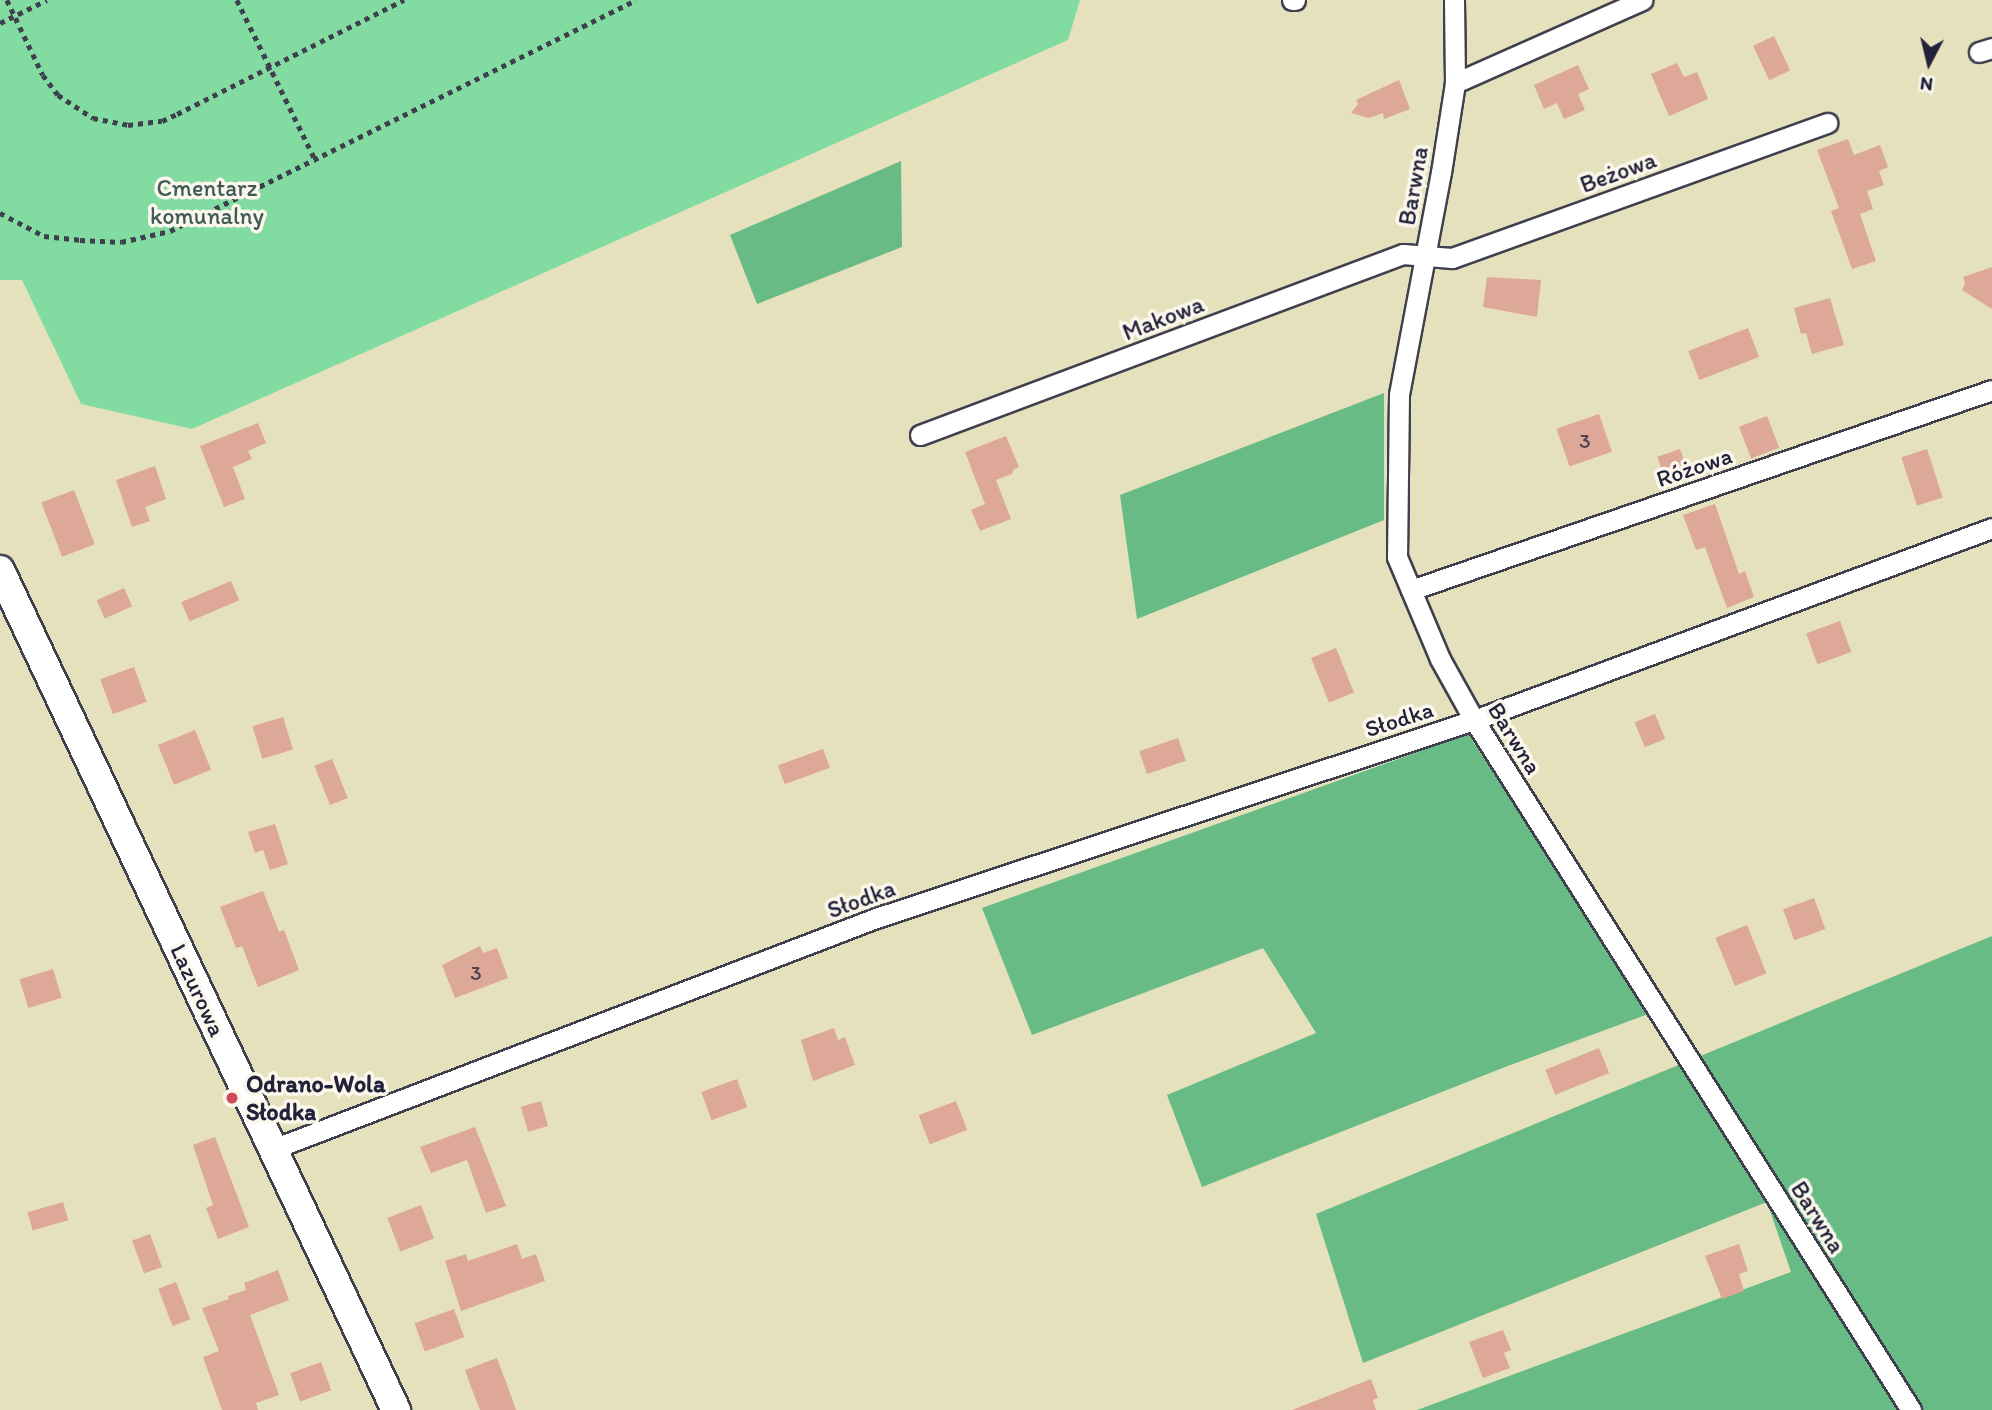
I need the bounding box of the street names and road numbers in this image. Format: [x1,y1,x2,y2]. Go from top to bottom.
street label: Barwna [1392,144,1434,228]
street label: Beżowa [1576,145,1660,199]
street label: Makowa [1118,289,1208,347]
street label: Różowa [1652,441,1736,493]
street label: Słodka [1361,694,1437,744]
street label: Barwna [1482,697,1548,779]
street label: Słodka [823,874,899,924]
street label: Lazurowa [164,939,232,1041]
street label: Barwna [1785,1176,1851,1258]

